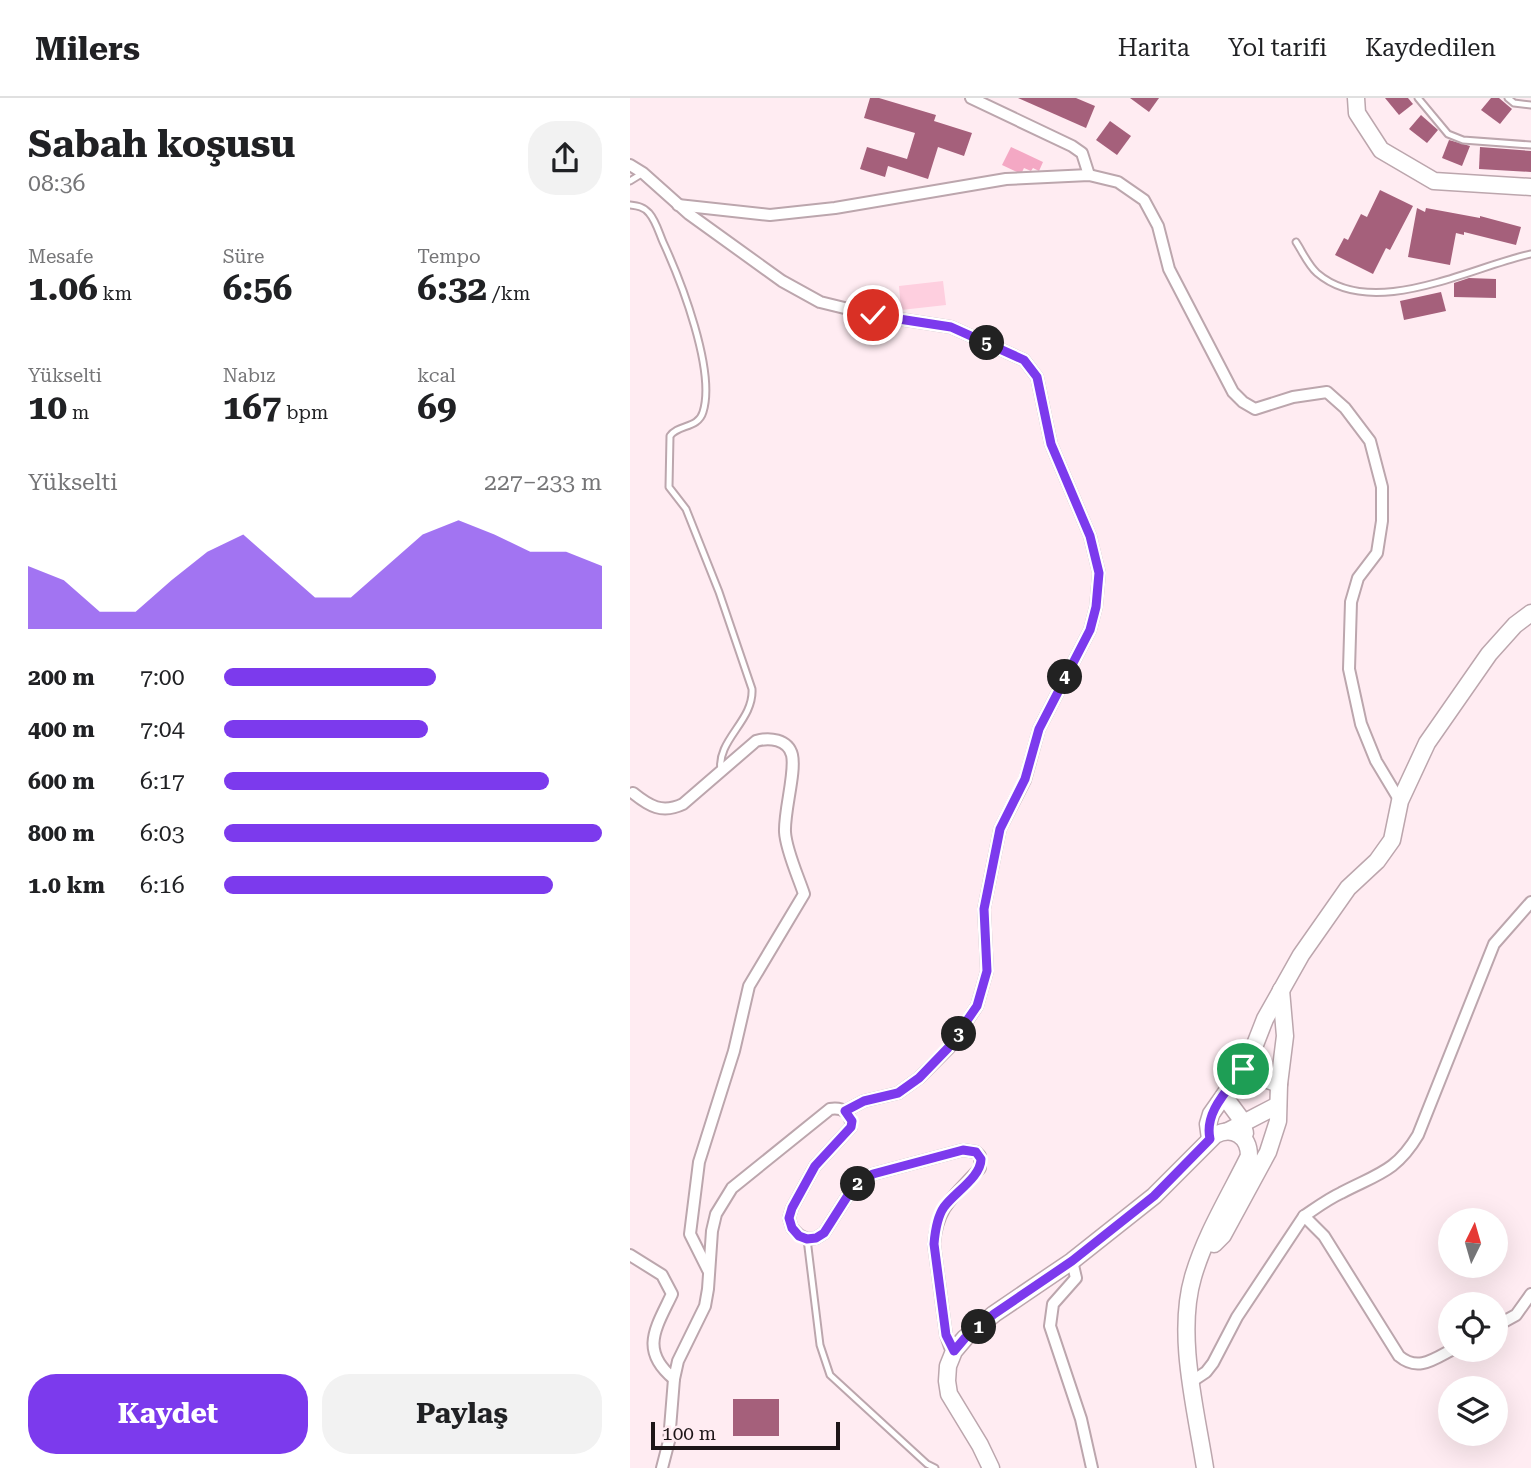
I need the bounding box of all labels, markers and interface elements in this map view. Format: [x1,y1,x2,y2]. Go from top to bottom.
text: Milers [35,29,140,68]
text: Harita [1118,34,1190,62]
text: Yol tarifi [1228,34,1327,62]
text: Kaydedilen [1365,34,1496,62]
button: share [528,121,602,195]
text: Sabah koşusu [28,122,295,166]
text: 08:36 [28,170,85,197]
text: Mesafe [28,245,93,268]
text: Süre [223,245,264,268]
text: Tempo [417,245,481,268]
text: 1.06 [28,268,98,309]
text: 6:56 [223,268,292,309]
text: 6:32 [417,268,487,309]
text: km [98,282,132,305]
text: /km [487,282,530,305]
pin [843,285,903,345]
icon: check [854,296,892,334]
pin: 5 [970,326,1004,360]
text: 5 [981,331,992,354]
text: Yükselti [28,364,102,387]
text: Nabız [223,364,275,387]
text: kcal [417,364,456,387]
text: 10 [28,387,67,428]
text: 167 [223,387,281,428]
text: 69 [417,387,457,428]
text: m [67,401,89,424]
text: bpm [281,401,328,424]
text: Yükselti [28,469,118,496]
text: 227–233 m [484,469,602,496]
pin: 4 [1048,660,1082,694]
text: 200 m [28,664,95,691]
text: 7:00 [140,664,185,691]
text: 4 [1059,665,1070,688]
text: 400 m [28,716,95,743]
text: 7:04 [140,716,185,743]
text: 600 m [28,768,95,795]
text: 6:17 [140,768,185,795]
text: 800 m [28,820,95,847]
text: 6:03 [140,820,185,847]
text: 1.0 km [28,872,105,899]
text: 6:16 [140,872,185,899]
pin: 3 [942,1016,976,1052]
text: 3 [953,1022,964,1045]
pin [1213,1039,1273,1099]
icon: arrive [1224,1050,1262,1088]
pin: 2 [840,1166,876,1202]
text: 2 [852,1172,863,1195]
north arrow [1438,1208,1508,1278]
map controls [1438,1208,1508,1446]
button: locate [1438,1292,1508,1362]
pin: 1 [962,1310,996,1344]
text: 1 [973,1315,984,1338]
button: Kaydet [28,1374,308,1454]
button: Paylaş [322,1374,602,1454]
button: layers [1438,1376,1508,1446]
scale bar [651,1419,840,1451]
text: 100 m [662,1422,716,1445]

